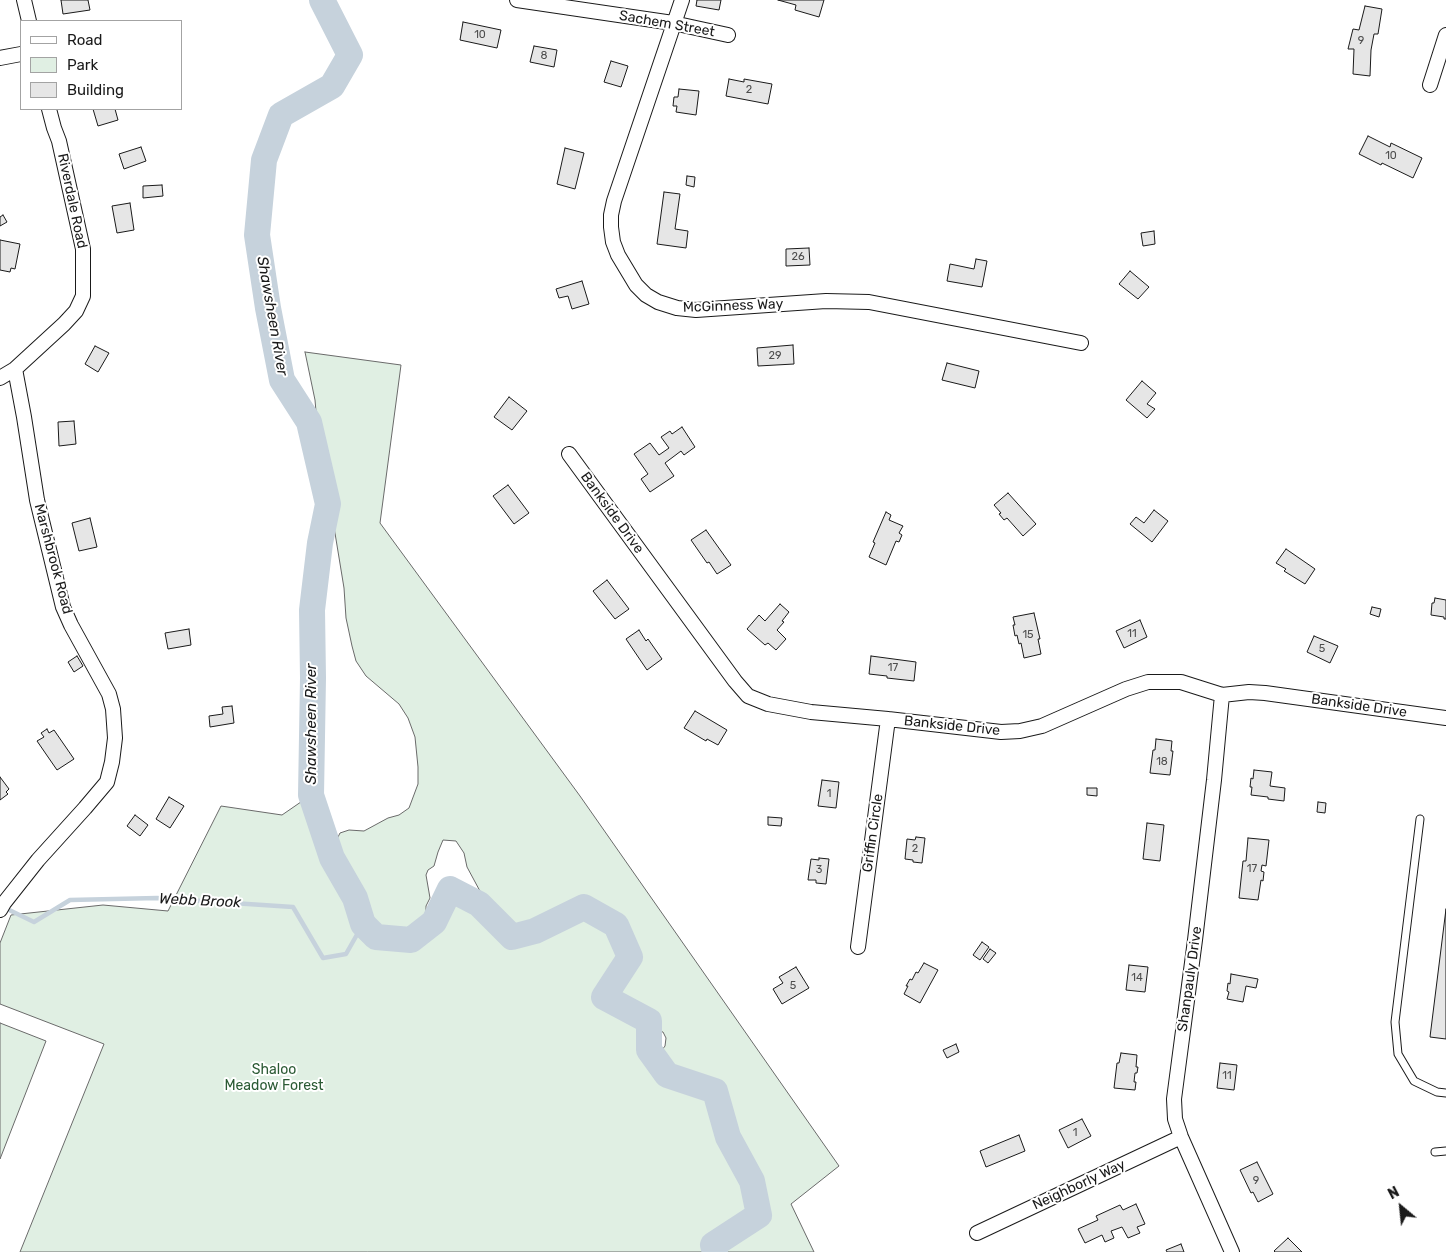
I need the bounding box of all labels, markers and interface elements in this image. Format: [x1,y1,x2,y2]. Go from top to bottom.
street label: Sachem Street [618,7,716,41]
legend [20,20,182,110]
house number: 10 [474,28,486,42]
text: Road [67,31,103,49]
house number: 9 [1358,34,1364,48]
house number: 8 [541,49,547,63]
text: Park [67,56,98,74]
text: Building [67,81,124,99]
house number: 2 [746,83,752,97]
house number: 10 [1385,149,1397,163]
street label: Riverdale Road [54,152,90,250]
house number: 26 [791,250,805,264]
water label: Shawsheen River [253,255,291,377]
street label: McGinness Way [682,296,784,316]
house number: 29 [769,349,781,363]
street label: Bankside Drive [577,469,647,557]
street label: Marshbrook Road [30,502,76,616]
house number: 11 [1127,627,1137,641]
house number: 15 [1022,628,1034,642]
house number: 5 [1319,642,1325,656]
house number: 17 [888,661,898,675]
water label: Shawsheen River [303,663,321,785]
street label: Bankside Drive [1310,691,1408,721]
street label: Bankside Drive [903,713,1001,739]
house number: 18 [1156,755,1168,769]
house number: 1 [827,787,831,801]
street label: Griffin Circle [859,793,887,873]
house number: 2 [912,842,918,856]
house number: 17 [1247,862,1257,876]
house number: 3 [816,863,822,877]
water label: Webb Brook [158,890,242,912]
street label: Shanpauly Drive [1174,925,1206,1033]
house number: 14 [1131,971,1143,985]
house number: 5 [790,979,796,993]
park label: Shaloo Meadow Forest [224,1062,324,1094]
house number: 11 [1222,1069,1232,1083]
house number: 1 [1073,1126,1077,1140]
street label: Neighborly Way [1030,1156,1128,1214]
house number: 9 [1253,1174,1259,1188]
north arrow [1376,1182,1426,1232]
text: N [1385,1183,1402,1203]

